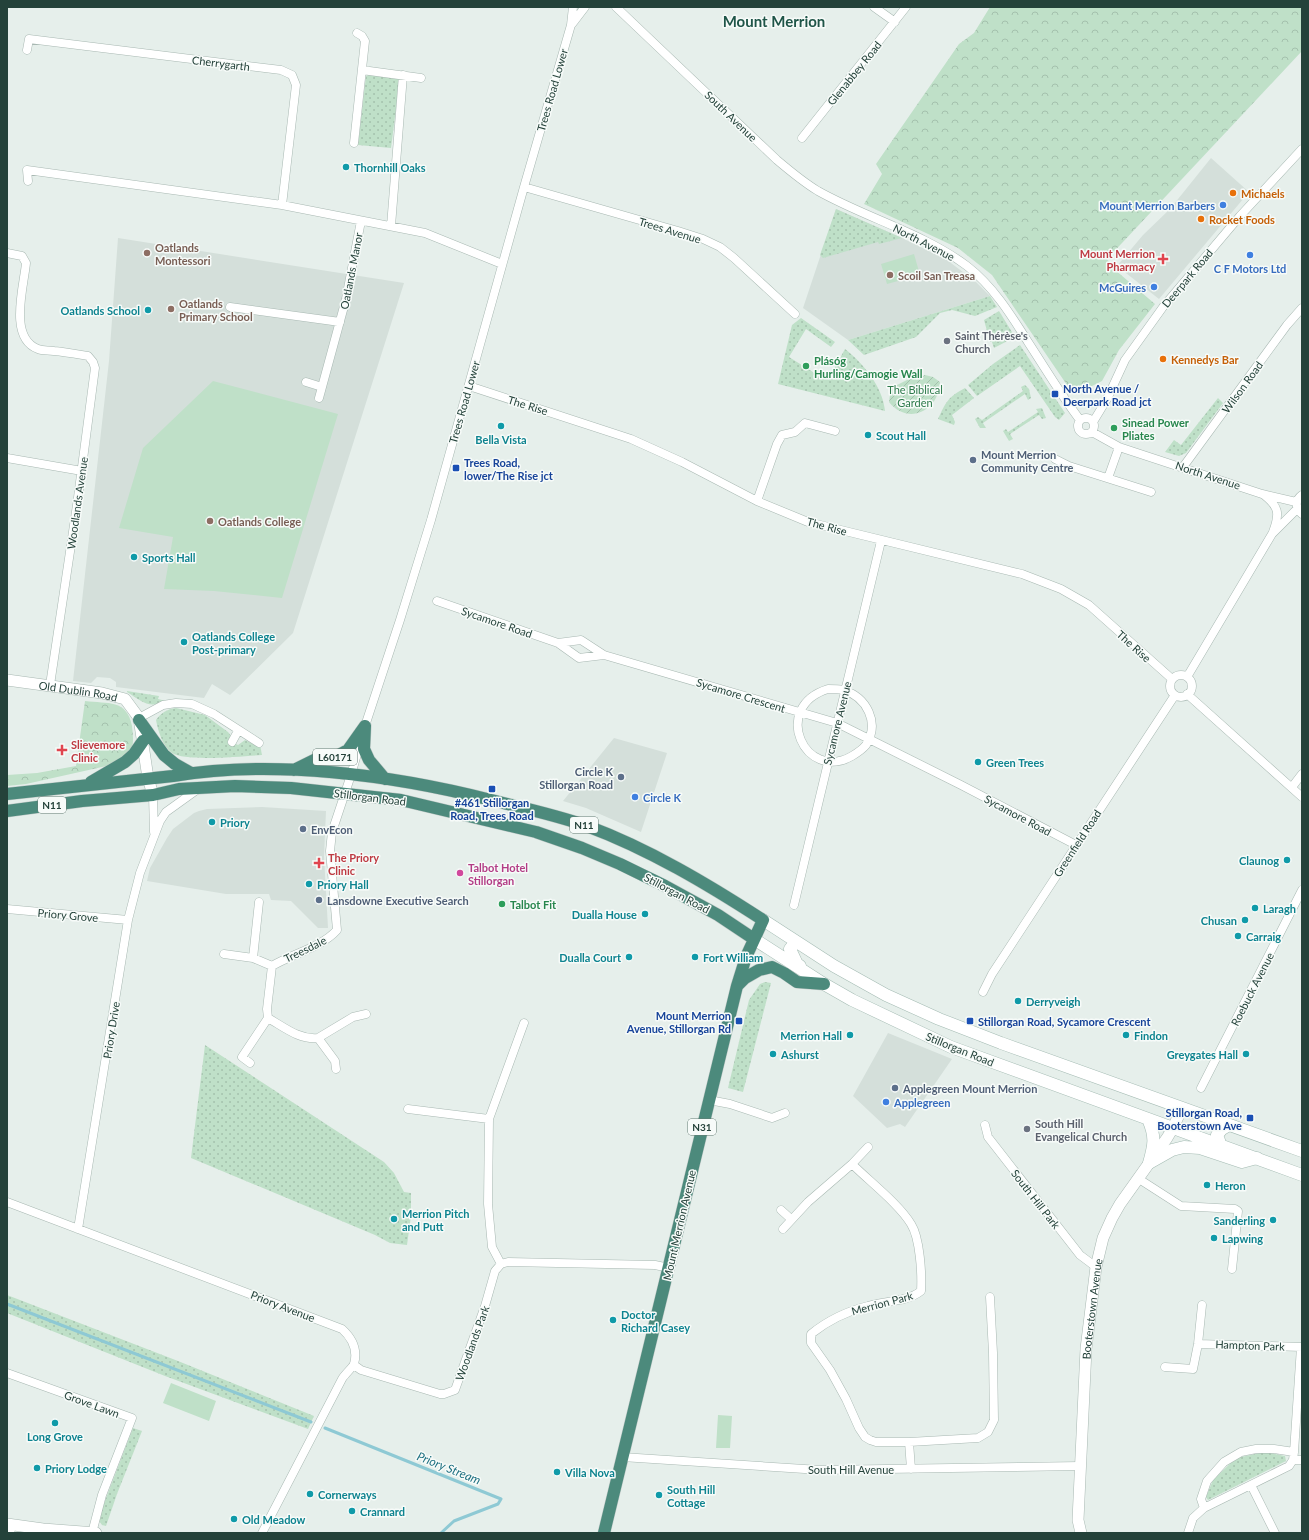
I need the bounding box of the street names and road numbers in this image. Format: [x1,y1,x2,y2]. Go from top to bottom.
street label: Glenabbey Road [824,38,884,108]
street label: Trees Road Lower [534,47,570,133]
street label: Cherrygarth [191,53,251,73]
street label: South Avenue [702,88,760,144]
street label: Trees Avenue [637,214,703,246]
street label: North Avenue [891,221,957,263]
street label: Oatlands Manor [337,232,365,310]
street label: Deerpark Road [1159,246,1215,310]
street label: Trees Road Lower [446,359,482,445]
street label: Wilson Road [1219,359,1265,415]
street label: The Rise [506,393,550,417]
street label: Woodlands Avenue [64,456,90,550]
street label: North Avenue [1174,458,1242,492]
street label: The Rise [805,514,849,538]
street label: Sycamore Road [460,604,534,640]
street label: The Rise [1114,627,1154,665]
street label: Sycamore Crescent [695,675,787,715]
street label: Old Dublin Road [38,678,119,703]
street label: Sycamore Avenue [820,680,854,766]
road number: L60171 [313,749,357,765]
street label: Stillorgan Road [333,786,407,808]
street label: Sycamore Road [982,792,1054,838]
road number: N11 [38,797,66,813]
street label: Greenfield Road [1050,807,1104,879]
road number: N11 [570,817,598,833]
street label: Stillorgan Road [642,870,712,916]
street label: Priory Grove [37,906,99,924]
street label: Treesdale [282,933,328,965]
street label: Roebuck Avenue [1228,950,1276,1028]
street label: Priory Drive [100,1000,122,1060]
street label: Stillorgan Road [924,1029,996,1069]
road number: N31 [688,1119,716,1135]
street label: South Hill Park [1009,1167,1063,1232]
street label: Mount Merrion Avenue [660,1168,698,1282]
street label: Booterstown Avenue [1079,1257,1104,1360]
street label: Priory Avenue [249,1288,317,1324]
street label: Merrion Park [850,1288,915,1317]
street label: Woodlands Park [452,1303,492,1382]
street label: Hampton Park [1215,1337,1285,1353]
street label: Grove Lawn [63,1388,121,1420]
street label: South Hill Avenue [808,1463,894,1476]

